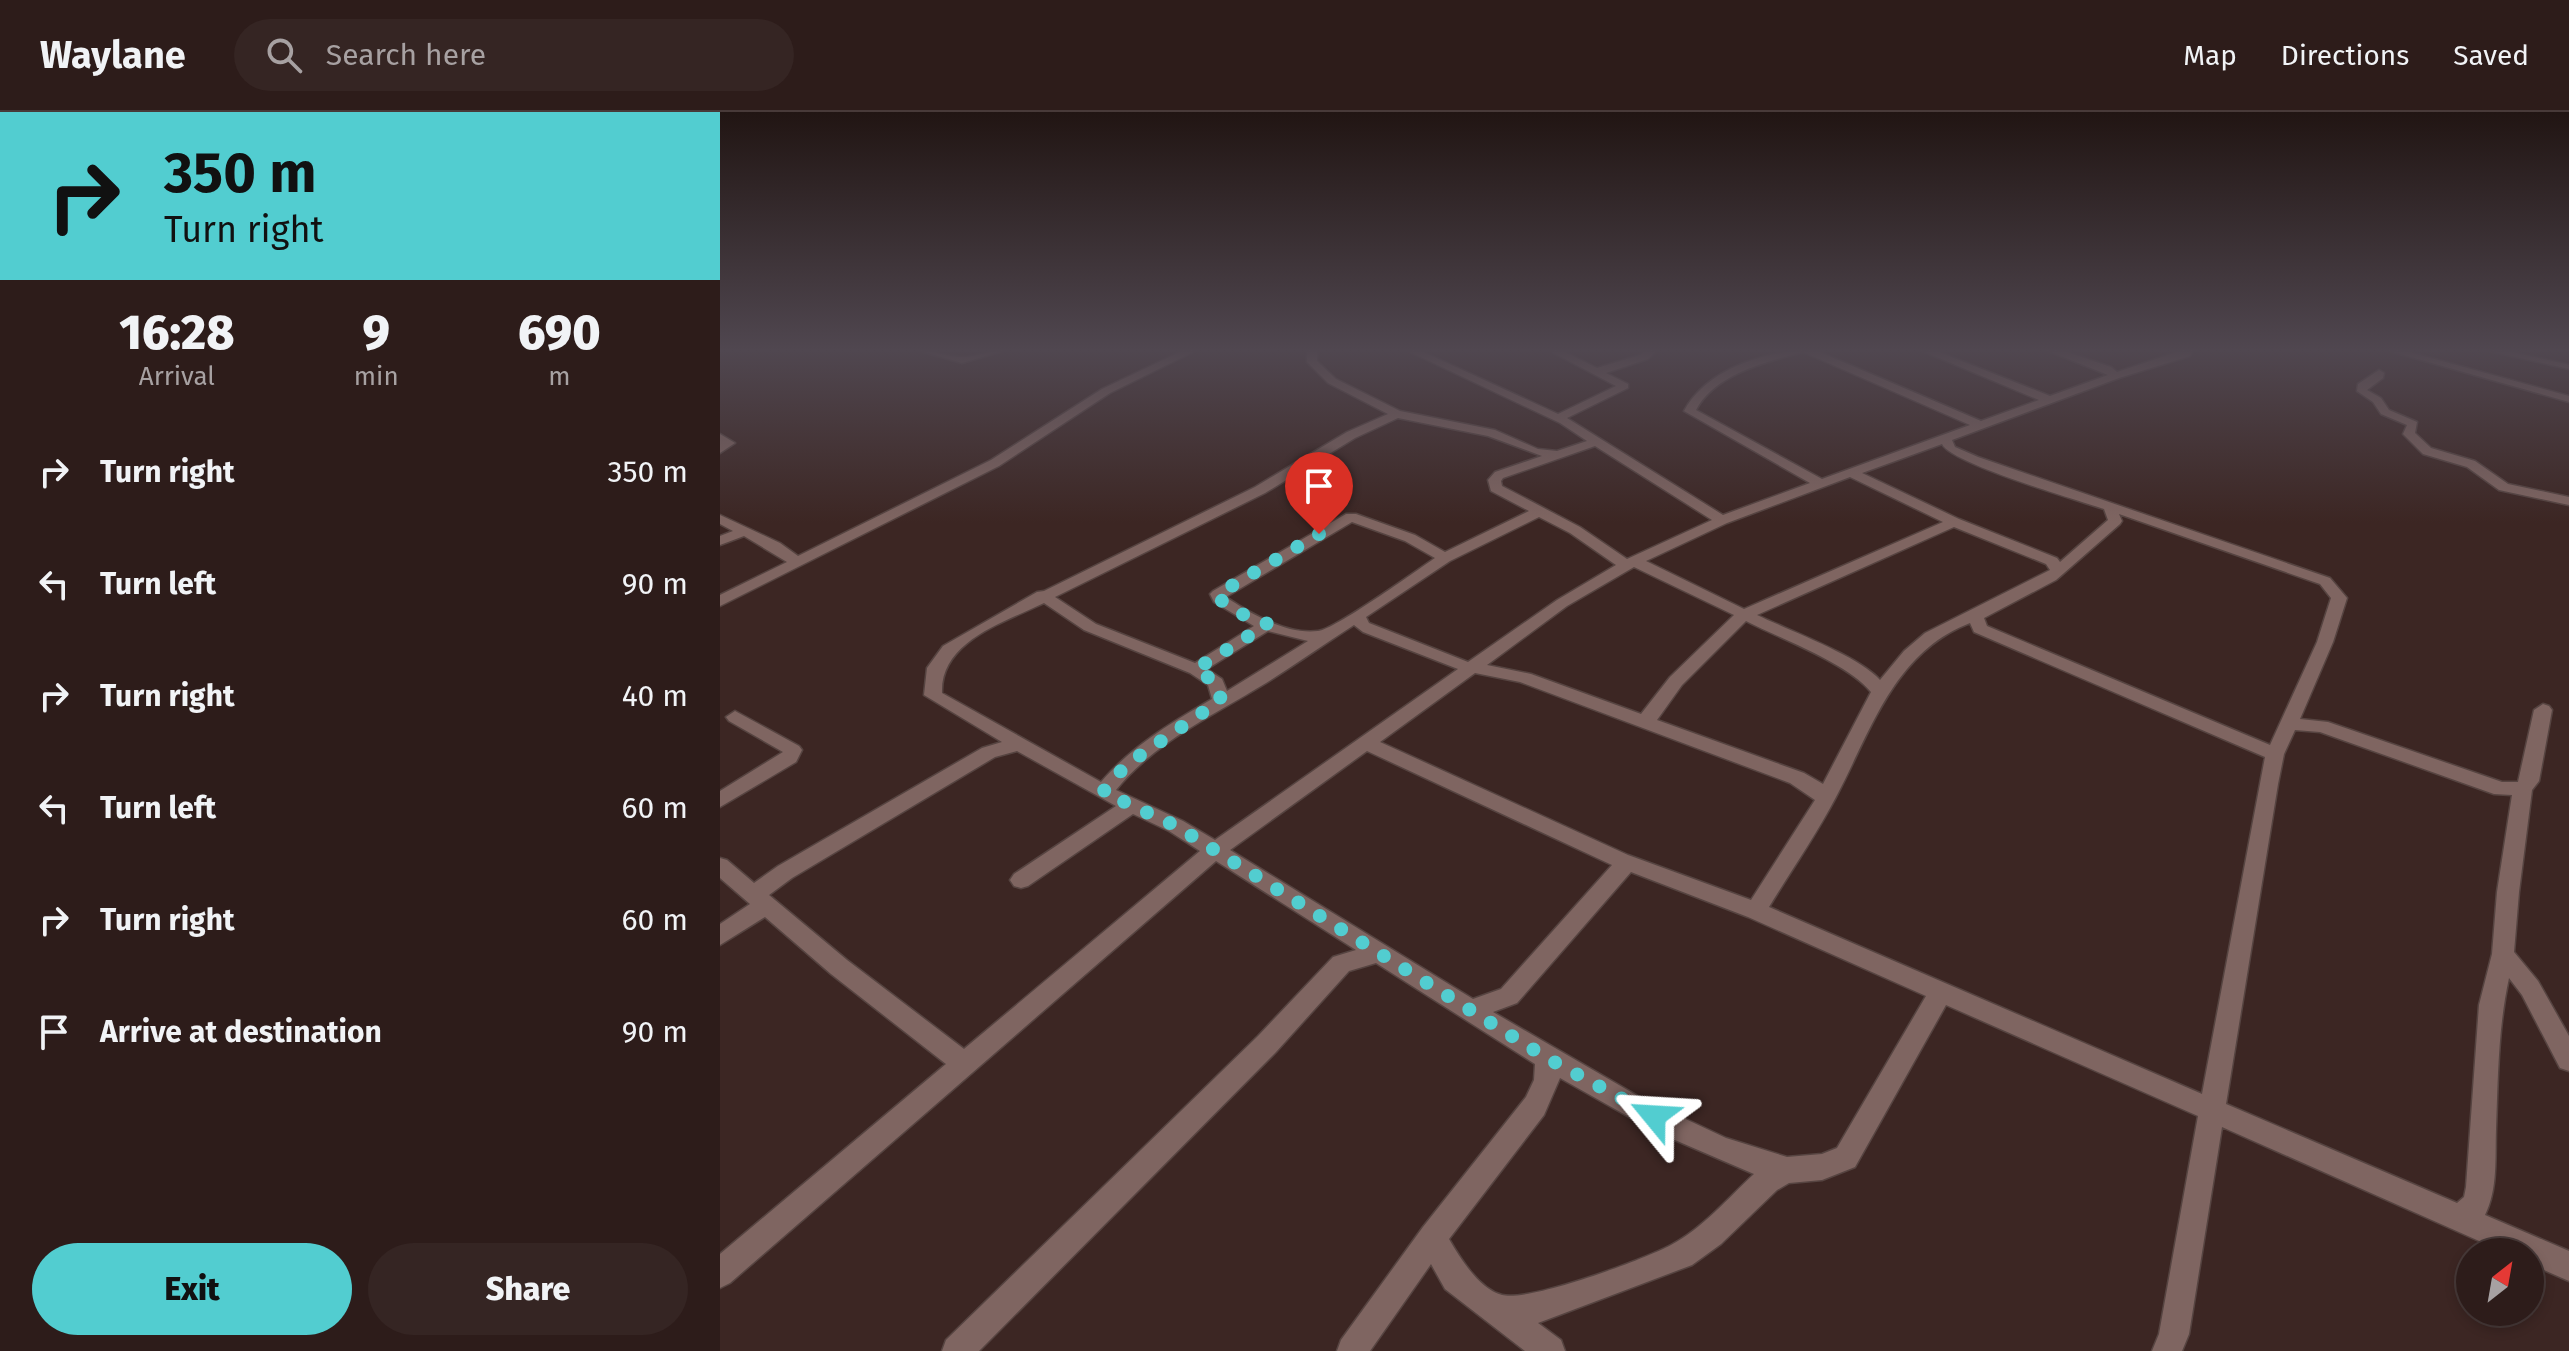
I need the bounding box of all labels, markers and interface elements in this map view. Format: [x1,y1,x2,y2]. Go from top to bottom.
search box [234,19,794,91]
text: Waylane [40,32,186,78]
icon: search [262,33,306,77]
text: Search here [326,37,486,73]
text: Map [2183,39,2237,72]
text: Directions [2281,39,2409,72]
text: Saved [2453,39,2529,72]
text: 350 m [164,140,317,207]
icon: right [32,144,136,248]
text: Turn right [164,208,324,252]
text: 16:28 [119,304,234,362]
text: 9 [363,304,390,362]
text: 690 [518,304,601,362]
text: Arrival [139,361,215,392]
text: min [354,361,399,392]
text: m [548,361,570,392]
icon: right [32,450,76,494]
pin [1285,452,1353,534]
text: Turn right [100,454,235,490]
text: 350 m [608,454,688,490]
icon: arrive [1297,464,1341,508]
icon: left [32,562,76,606]
text: Turn left [100,566,216,602]
text: 90 m [622,566,688,602]
icon: right [32,674,76,718]
text: Turn right [100,678,235,714]
text: 40 m [622,678,688,714]
icon: left [32,786,76,830]
text: Turn left [100,790,216,826]
text: 60 m [622,790,688,826]
icon: right [32,898,76,942]
text: Turn right [100,902,235,938]
text: 60 m [622,902,688,938]
icon: arrive [32,1010,76,1054]
text: Arrive at destination [100,1014,382,1050]
text: 90 m [622,1014,688,1050]
position arrow [1612,1074,1696,1158]
north arrow [2456,1238,2544,1326]
map controls [2456,1238,2544,1326]
button: Exit [32,1243,352,1335]
button: Share [368,1243,688,1335]

